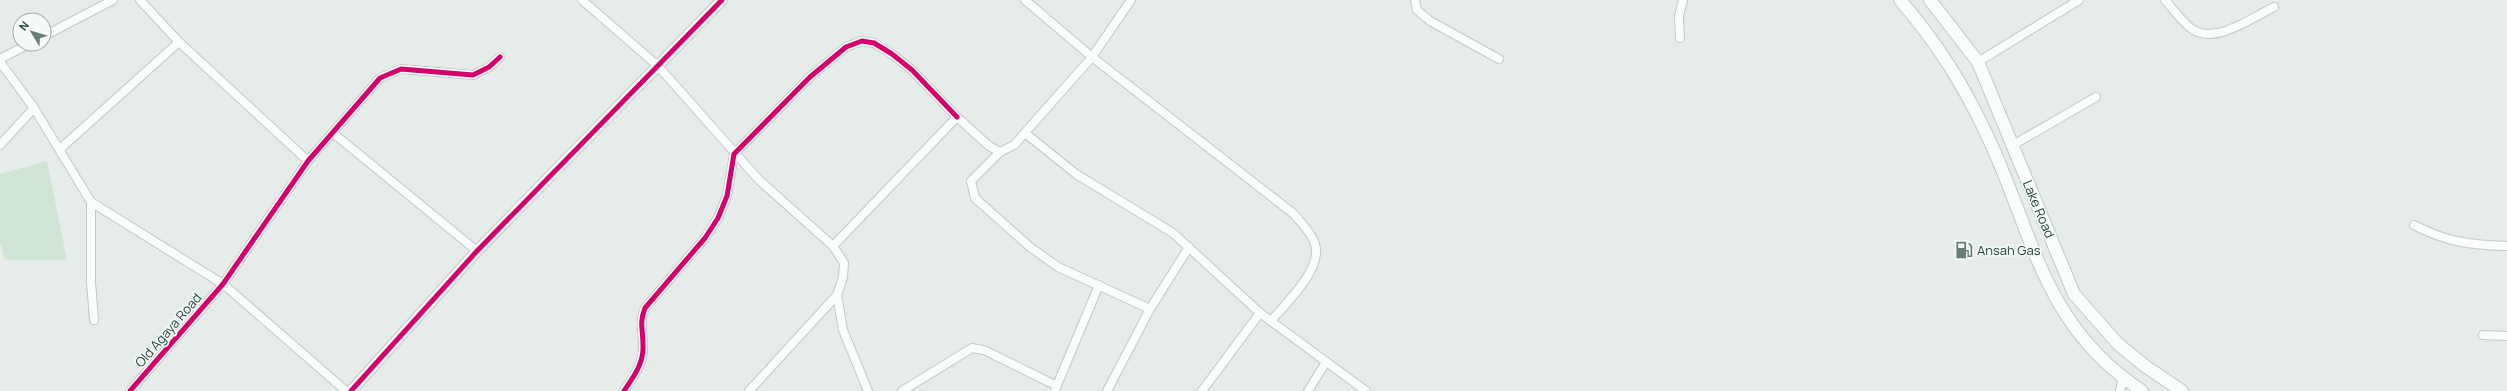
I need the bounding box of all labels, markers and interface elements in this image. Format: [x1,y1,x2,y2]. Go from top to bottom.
north arrow [12,12,52,52]
text: N [15,18,32,33]
street label: Lake Road [2019,177,2059,241]
fuel station icon: Ansah Gas [1954,240,1974,260]
place label: Ansah Gas [1977,241,2041,259]
street label: Old Agaya Road [131,289,205,371]

